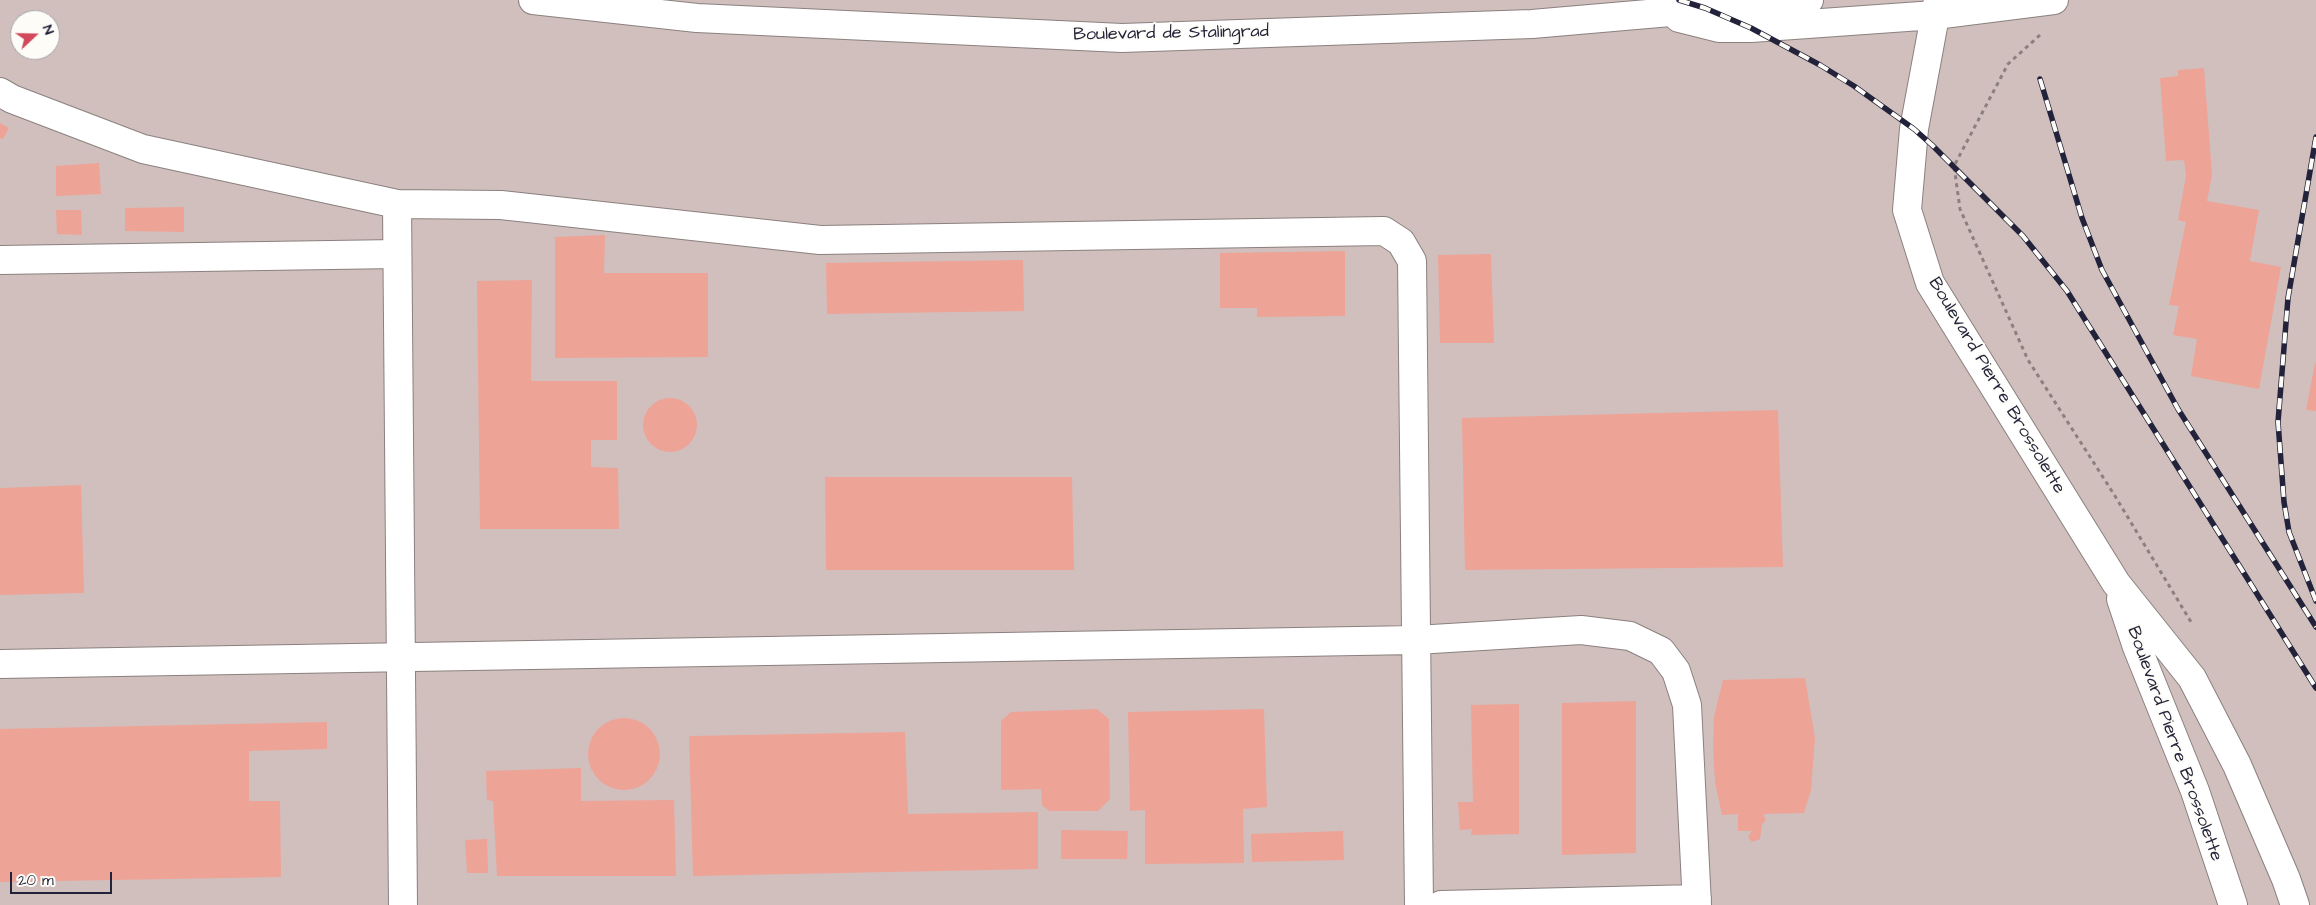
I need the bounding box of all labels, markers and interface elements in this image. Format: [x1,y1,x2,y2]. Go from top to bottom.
north arrow [10,10,60,60]
street label: Boulevard de Stalingrad [1073,21,1269,47]
text: N [37,22,59,38]
street label: Boulevard Pierre Brossolette [1923,274,2069,498]
street label: Boulevard Pierre Brossolette [2121,624,2227,864]
scale bar [12,862,115,894]
text: 20 m [18,870,54,891]

